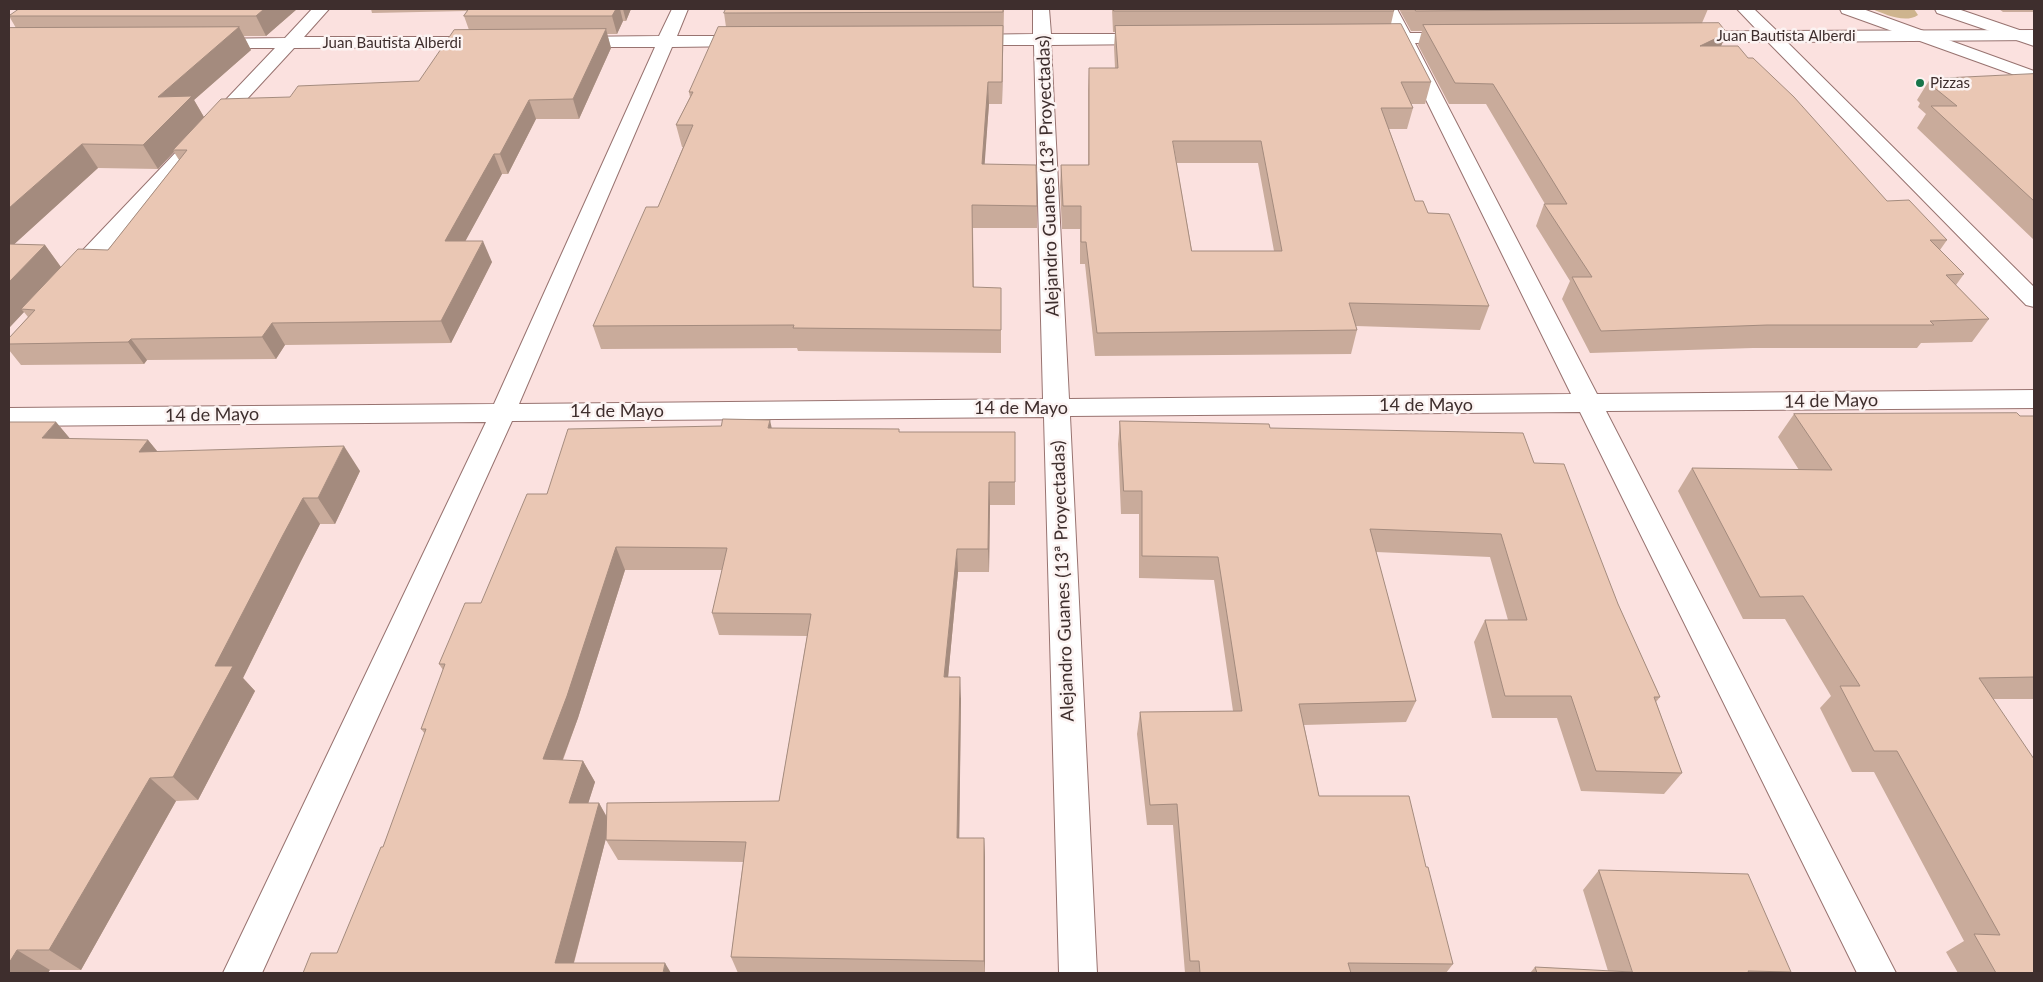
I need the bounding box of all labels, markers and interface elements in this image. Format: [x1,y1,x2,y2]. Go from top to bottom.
street label: Juan Bautista Alberdi [1716,27,1856,45]
street label: Juan Bautista Alberdi [322,34,462,52]
street label: Alejandro Guanes (13ª Proyectadas) [1032,35,1064,317]
place label: Pizzas [1930,74,1970,92]
marker: Pizzas [1914,77,1926,89]
street label: 14 de Mayo [1784,389,1878,413]
street label: 14 de Mayo [1379,394,1473,416]
street label: 14 de Mayo [974,397,1068,419]
street label: 14 de Mayo [570,400,664,422]
street label: 14 de Mayo [165,403,259,427]
street label: Alejandro Guanes (13ª Proyectadas) [1047,440,1079,722]

